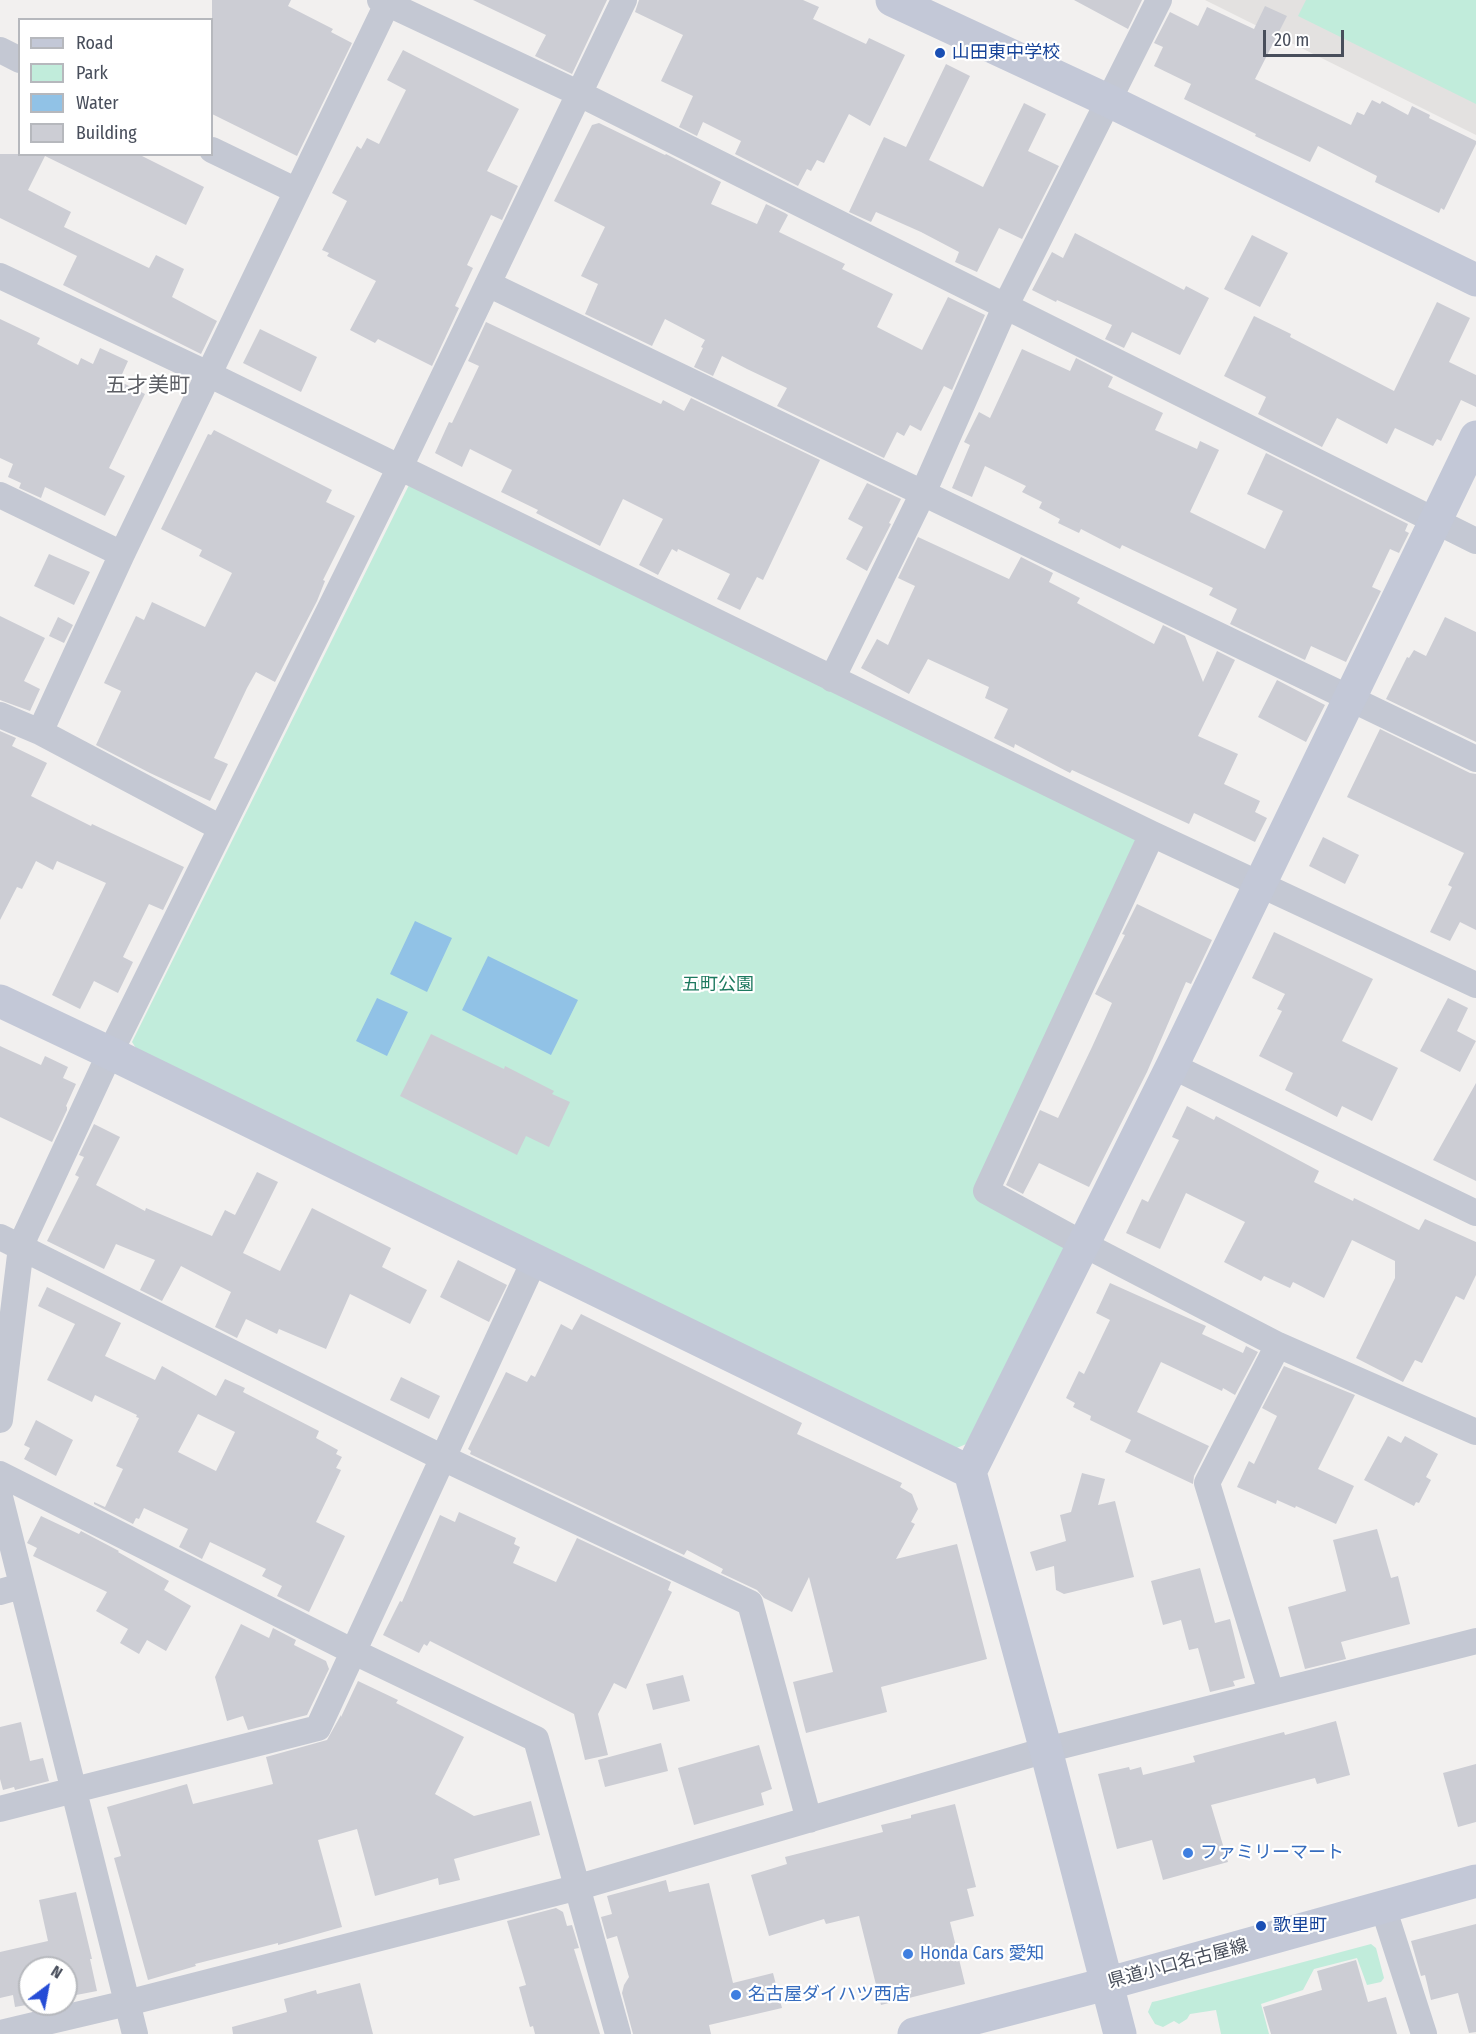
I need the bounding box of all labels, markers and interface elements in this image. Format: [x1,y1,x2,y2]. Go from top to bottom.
legend [18,18,213,156]
scale bar [1266,18,1347,56]
text: 20 m [1274,29,1309,51]
text: Road [76,32,113,54]
place label: 山田東中学校 [952,42,1060,64]
marker: 山田東中学校 [933,46,947,60]
text: Park [76,62,108,84]
text: Water [76,92,119,114]
text: Building [76,122,137,144]
district label: 五才美町 [106,373,190,399]
park label: 五町公園 [682,974,754,996]
place label: ファミリーマート [1200,1842,1344,1864]
marker: ファミリーマート [1181,1846,1195,1860]
place label: 歌里町 [1273,1915,1327,1937]
marker: 歌里町 [1254,1919,1268,1933]
street label: 県道小口名古屋線 [1106,1935,1250,1993]
place label: Honda Cars 愛知 [920,1943,1044,1965]
marker: Honda Cars 愛知 [901,1947,915,1961]
north arrow [18,1956,78,2016]
text: N [48,1961,66,1983]
place label: 名古屋ダイハツ西店 [748,1984,910,2006]
marker: 名古屋ダイハツ西店 [729,1988,743,2002]

